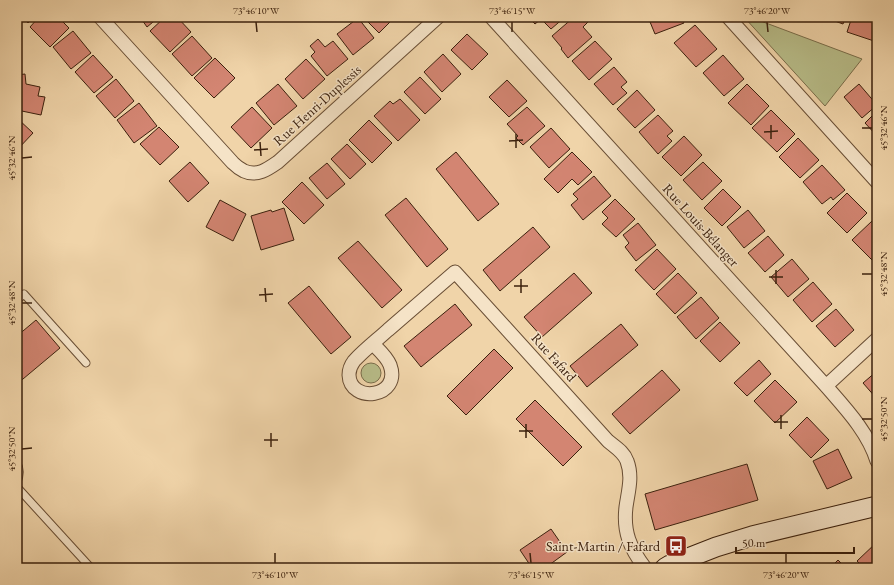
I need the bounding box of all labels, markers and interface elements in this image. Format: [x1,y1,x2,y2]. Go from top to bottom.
text: 73°46'10"W [233,4,280,17]
text: 73°46'15"W [489,4,536,17]
text: 73°46'20"W [744,4,791,17]
street label: Rue Henri-Duplessis [269,60,365,149]
text: 45°32'46"N [877,105,890,150]
text: 45°32'46"N [5,135,18,180]
street label: Rue Louis-Bélanger [659,180,743,271]
text: 45°32'48"N [877,251,890,296]
text: 45°32'48"N [5,280,18,325]
street label: Rue Fafard [527,329,581,386]
text: 45°32'50"N [877,396,890,441]
text: 45°32'50"N [5,426,18,471]
scale bar [736,529,854,555]
bus stop icon: Saint-Martin / Fafard [663,533,689,559]
text: 50 m [742,535,766,551]
place label: Saint-Martin / Fafard [546,537,661,555]
text: 73°46'10"W [252,568,299,581]
text: 73°46'15"W [508,568,555,581]
text: 73°46'20"W [763,568,810,581]

